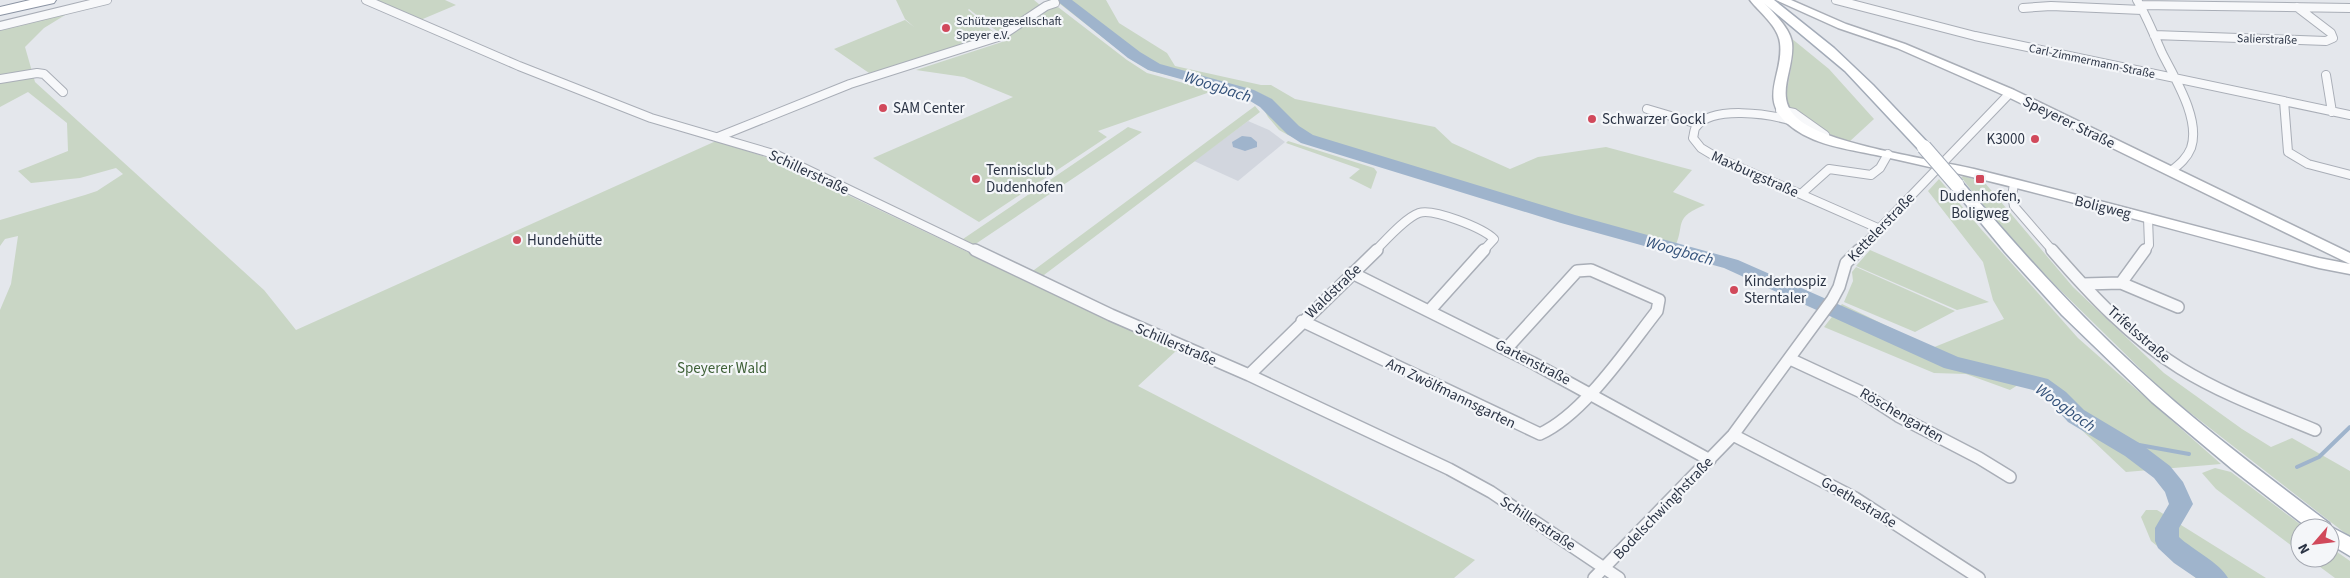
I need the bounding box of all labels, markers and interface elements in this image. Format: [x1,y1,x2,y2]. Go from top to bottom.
place label: Schützengesellschaft Speyer e.V. [956,13,1062,44]
marker: Schützengesellschaft Speyer e.V. [940,22,952,34]
street label: Salierstraße [2237,30,2297,49]
street label: Carl-Zimmermann-Straße [2027,40,2157,83]
water label: Woogbach [1181,66,1254,108]
street label: Speyerer Straße [2019,91,2118,154]
place label: SAM Center [893,98,966,119]
marker: SAM Center [877,102,889,114]
place label: Schwarzer Gockl [1602,109,1706,130]
marker: Schwarzer Gockl [1586,113,1598,125]
place label: K3000 [1986,129,2025,150]
marker: K3000 [2029,133,2041,145]
street label: Schillerstraße [765,145,852,200]
street label: Maxburgstraße [1708,146,1802,203]
place label: Tennisclub Dudenhofen [986,160,1064,198]
marker: Tennisclub Dudenhofen [970,173,982,185]
marker: Dudenhofen, Boligweg [1974,173,1986,185]
place label: Dudenhofen, Boligweg [1939,186,2021,224]
street label: Kettelerstraße [1843,188,1920,267]
street label: Boligweg [2072,190,2134,225]
place label: Hundehütte [527,230,602,251]
water label: Woogbach [1643,231,1716,271]
marker: Hundehütte [511,234,523,246]
street label: Waldstraße [1301,259,1366,324]
place label: Kinderhospiz Sterntaler [1744,271,1826,309]
marker: Kinderhospiz Sterntaler [1728,284,1740,296]
street label: Trifelsstraße [2103,301,2175,368]
street label: Schillerstraße [1132,318,1220,371]
street label: Gartenstraße [1491,334,1574,390]
street label: Am Zwölfmannsgarten [1382,353,1519,434]
park label: Speyerer Wald [677,358,767,379]
water label: Woogbach [2031,379,2100,437]
street label: Röschengarten [1856,383,1948,448]
street label: Bodelschwinghstraße [1609,452,1718,564]
street label: Goethestraße [1817,472,1901,533]
street label: Schillerstraße [1496,491,1580,556]
north arrow [2290,518,2340,568]
text: N [2293,540,2315,557]

